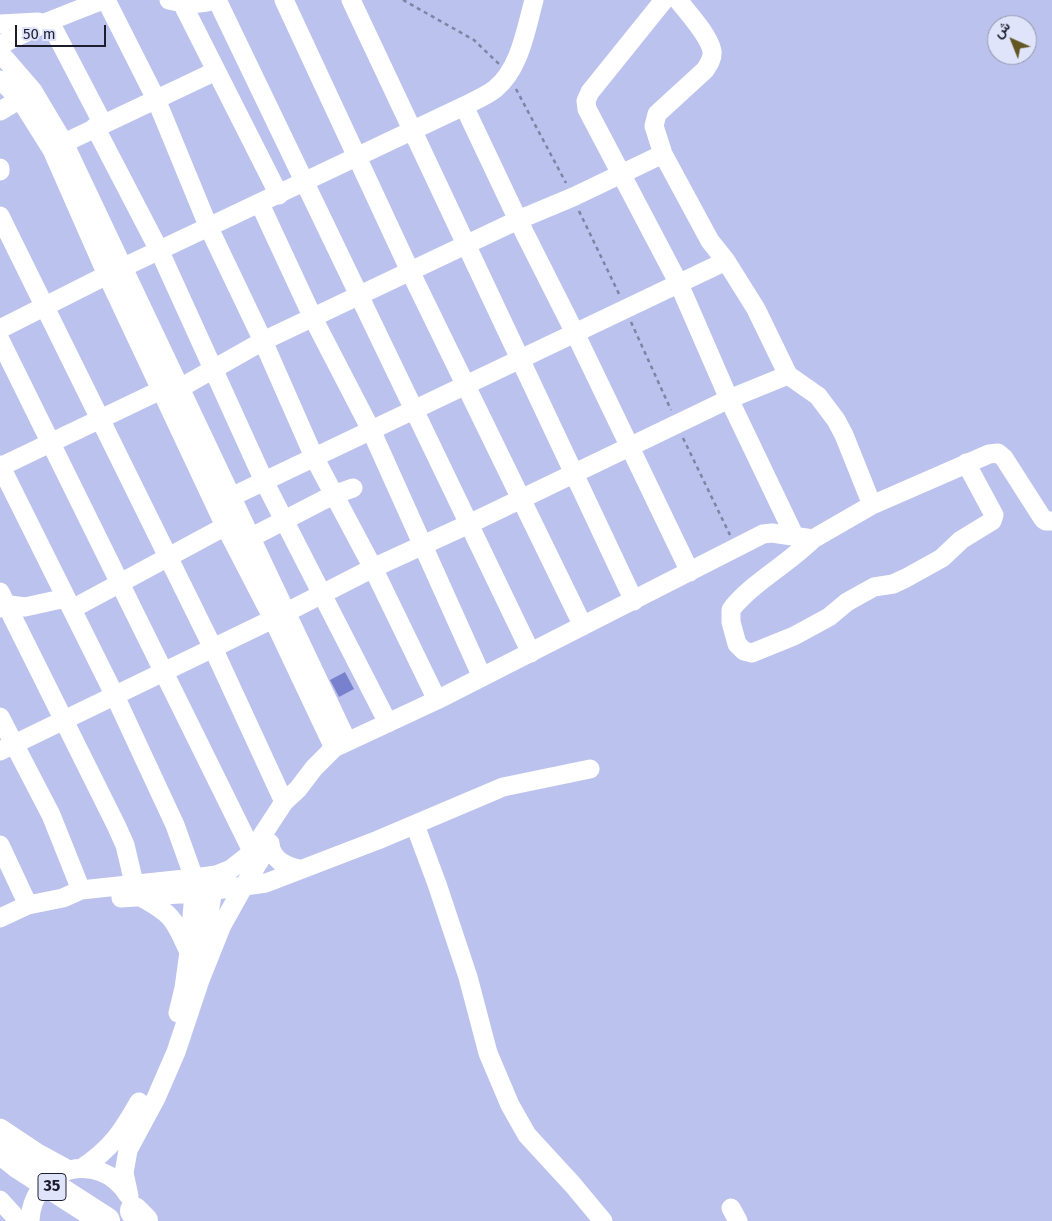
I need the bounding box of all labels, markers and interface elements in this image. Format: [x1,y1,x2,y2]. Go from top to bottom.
scale bar [18,15,109,47]
north arrow [987,15,1037,65]
text: ش [990,18,1014,42]
text: 50 m [23,25,56,43]
road number: 35 [38,1174,66,1200]

